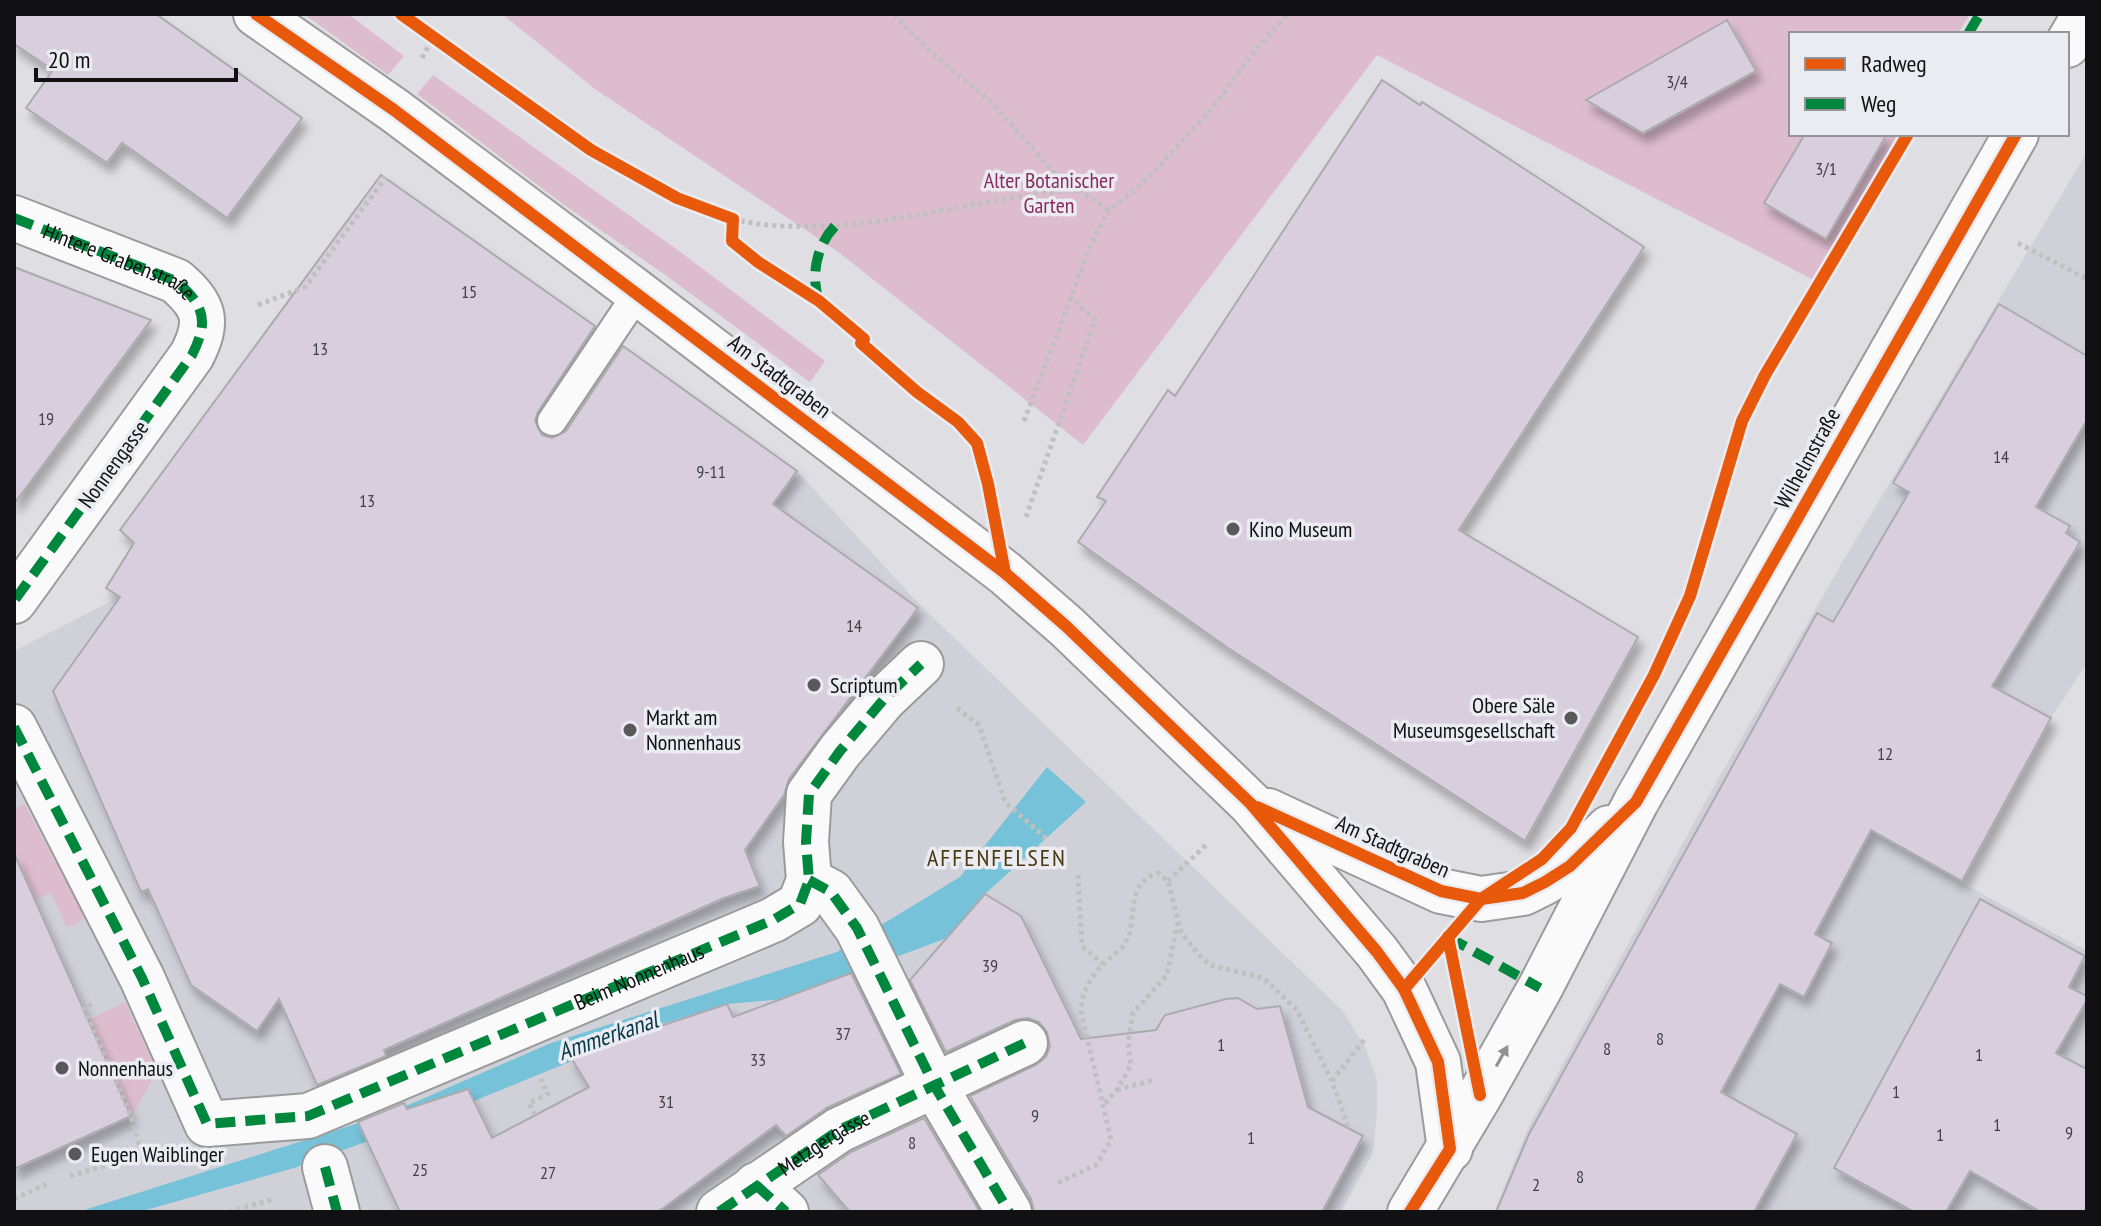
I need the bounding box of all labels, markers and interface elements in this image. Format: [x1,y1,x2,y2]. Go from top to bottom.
scale bar [36,32,236,82]
legend [1789,32,2069,136]
text: 20 m [48,44,90,75]
text: Radweg [1861,48,1927,79]
house number: 3/4 [1666,70,1688,93]
text: Weg [1861,88,1896,119]
house number: 3/1 [1815,157,1837,180]
park label: Alter Botanischer Garten [984,166,1114,219]
street label: Hintere Grabenstraße [39,217,202,306]
house number: 15 [461,280,477,303]
street label: Am Stadtgraben [723,328,837,424]
house number: 13 [312,337,328,360]
street label: Wilhelmstraße [1768,403,1846,513]
house number: 19 [38,407,54,430]
street label: Nonnengasse [72,415,154,513]
house number: 14 [1993,445,2009,468]
house number: 9-11 [696,460,726,483]
house number: 13 [359,489,375,512]
place label: Kino Museum [1249,515,1352,543]
marker: Kino Museum [1224,520,1242,538]
house number: 14 [846,614,862,637]
place label: Scriptum [830,671,898,699]
marker: Scriptum [805,676,823,694]
place label: Obere Säle Museumsgesellschaft [1393,691,1555,744]
place label: Markt am Nonnenhaus [646,703,741,756]
marker: Obere Säle Museumsgesellschaft [1562,709,1580,727]
marker: Markt am Nonnenhaus [621,721,639,739]
house number: 12 [1877,742,1893,765]
street label: Am Stadtgraben [1332,808,1454,884]
district label: AFFENFELSEN [927,842,1067,873]
street label: Beim Nonnenhaus [570,937,708,1016]
house number: 39 [982,954,998,977]
water label: Ammerkanal [554,1003,664,1067]
house number: 37 [835,1022,851,1045]
house number: 8 [1656,1027,1664,1050]
house number: 1 [1217,1033,1225,1056]
house number: 8 [1603,1037,1611,1060]
house number: 1 [1975,1043,1983,1066]
one-way arrow [1495,1045,1509,1067]
house number: 33 [750,1048,766,1071]
place label: Nonnenhaus [78,1054,173,1082]
marker: Nonnenhaus [53,1059,71,1077]
house number: 1 [1892,1080,1900,1103]
house number: 31 [658,1090,674,1113]
street label: Metzgergasse [772,1104,874,1182]
house number: 9 [1031,1104,1039,1127]
house number: 1 [1993,1113,2001,1136]
house number: 9 [2065,1121,2073,1144]
house number: 1 [1936,1123,1944,1146]
house number: 1 [1247,1126,1255,1149]
house number: 8 [908,1131,916,1154]
place label: Eugen Waiblinger [91,1140,224,1168]
marker: Eugen Waiblinger [66,1145,84,1163]
house number: 25 [412,1158,428,1181]
house number: 27 [540,1161,556,1184]
house number: 8 [1576,1165,1584,1188]
house number: 2 [1532,1173,1540,1196]

